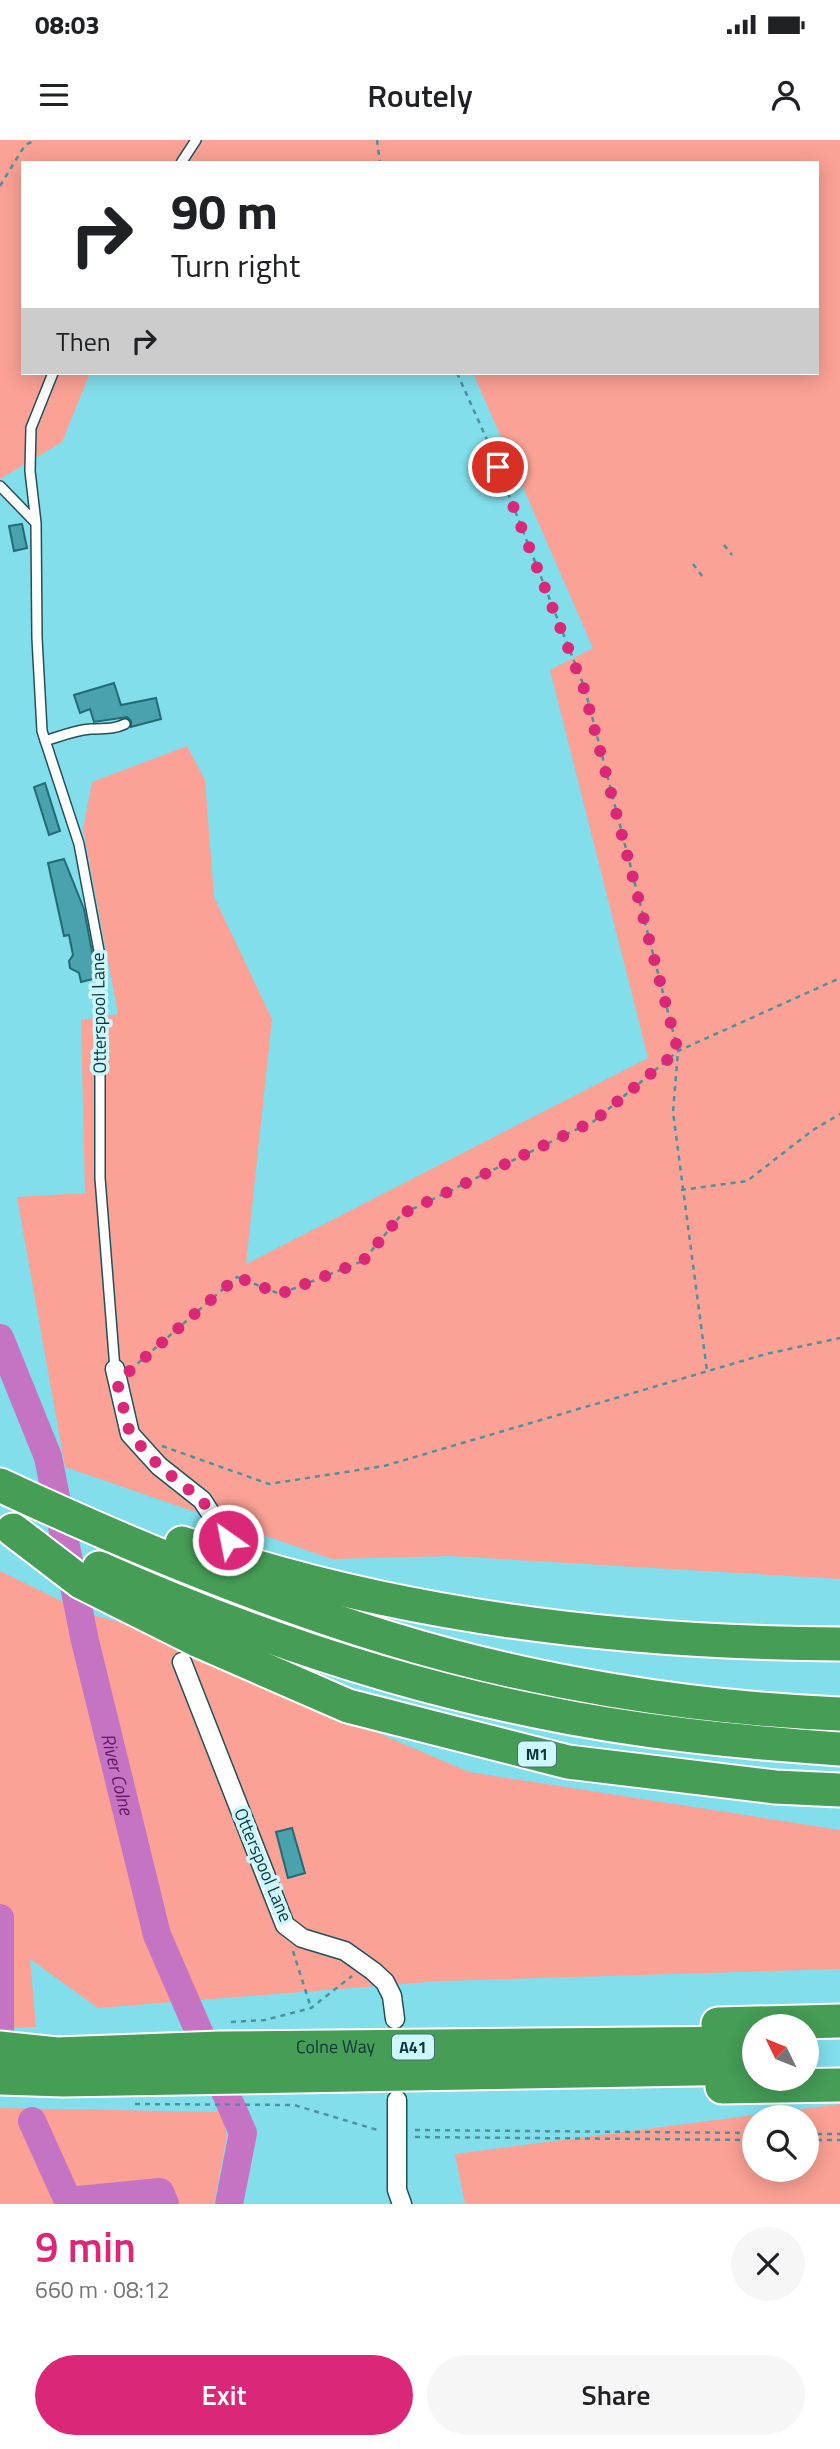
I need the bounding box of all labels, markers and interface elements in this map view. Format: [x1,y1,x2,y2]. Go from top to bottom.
text: 08:03 [35,5,100,44]
text: Routely [367,71,473,119]
icon: menu [35,76,73,114]
icon: person [767,76,805,114]
text: 90 m [171,173,278,248]
icon: right [56,189,147,280]
text: Turn right [171,241,300,289]
text: Then [56,322,111,361]
icon: right [125,322,163,360]
pin [468,437,528,497]
icon: arrive [479,448,517,486]
street label: Otterspool Lane [84,952,113,1074]
position arrow [191,1503,265,1577]
water label: River Colne [94,1730,142,1819]
road number: M1 [518,1742,556,1766]
street label: Otterspool Lane [227,1804,300,1926]
north arrow [742,2014,819,2091]
map controls [742,2014,819,2182]
street label: Colne Way [296,2033,376,2060]
road number: A41 [392,2035,434,2060]
button: search [742,2105,819,2182]
text: 9 min [35,2214,136,2278]
button: close [731,2227,805,2301]
text: 660 m · 08:12 [35,2272,170,2307]
button: Exit [35,2355,413,2435]
button: Share [427,2355,805,2435]

